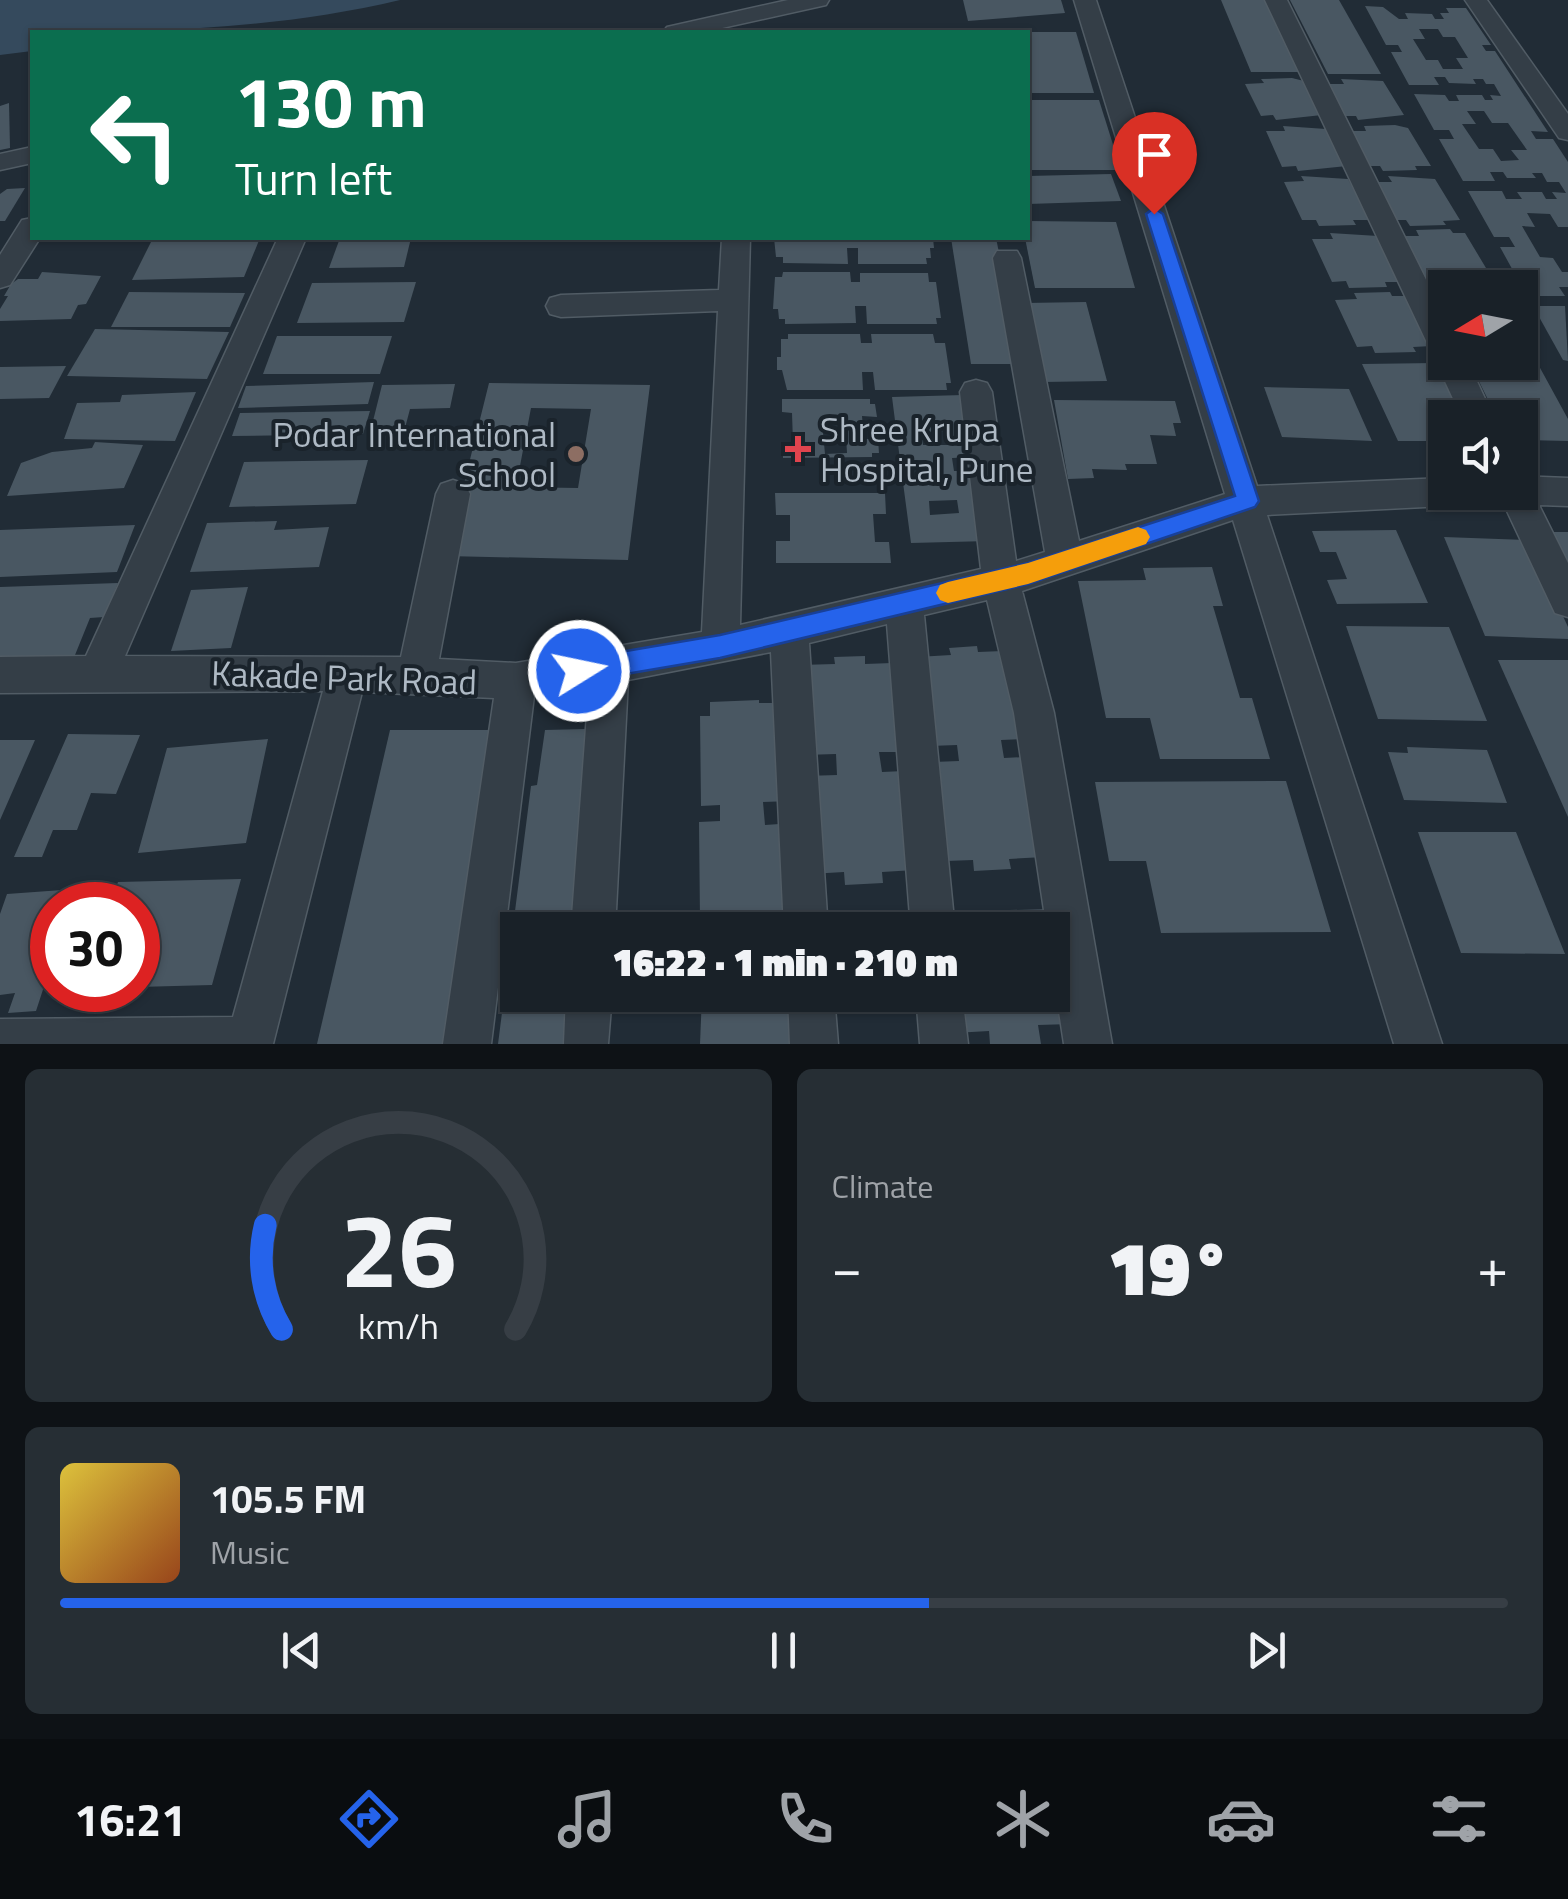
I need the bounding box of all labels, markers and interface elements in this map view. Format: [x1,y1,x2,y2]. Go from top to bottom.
text: 130 m [235,48,427,154]
icon: left [70,70,200,200]
pin [1112,112,1197,215]
icon: arrive [1127,127,1182,182]
text: Turn left [235,144,392,212]
north arrow [1428,270,1538,380]
map controls [1428,270,1538,510]
button: sound [1428,400,1538,510]
place label: Shree Krupa Hospital, Pune [820,402,1034,496]
place label: Podar International School [272,407,556,501]
marker: Shree Krupa Hospital, Pune [785,436,811,462]
marker: Podar International School [565,443,587,465]
position arrow [527,619,631,723]
street label: Kakade Park Road [210,645,478,709]
speed limit sign: 30 [30,882,160,1012]
text: 16:22 · 1 min · 210 m [612,933,958,991]
text: Climate [832,1162,933,1210]
text: 26 [340,1169,456,1327]
text: 19° [1108,1210,1232,1324]
text: − [832,1225,862,1308]
text: + [1477,1225,1508,1308]
text: km/h [358,1298,439,1353]
text: 105.5 FM [210,1470,366,1528]
text: Music [210,1528,290,1576]
icon: previous [274,1623,329,1678]
icon: pause [756,1623,811,1678]
icon: next [1239,1623,1294,1678]
icon: directions [334,1784,404,1854]
icon: music [552,1784,622,1854]
icon: phone [770,1784,840,1854]
icon: climate [988,1784,1058,1854]
icon: car [1206,1784,1276,1854]
icon: filters [1424,1784,1494,1854]
text: 16:21 [74,1785,186,1853]

